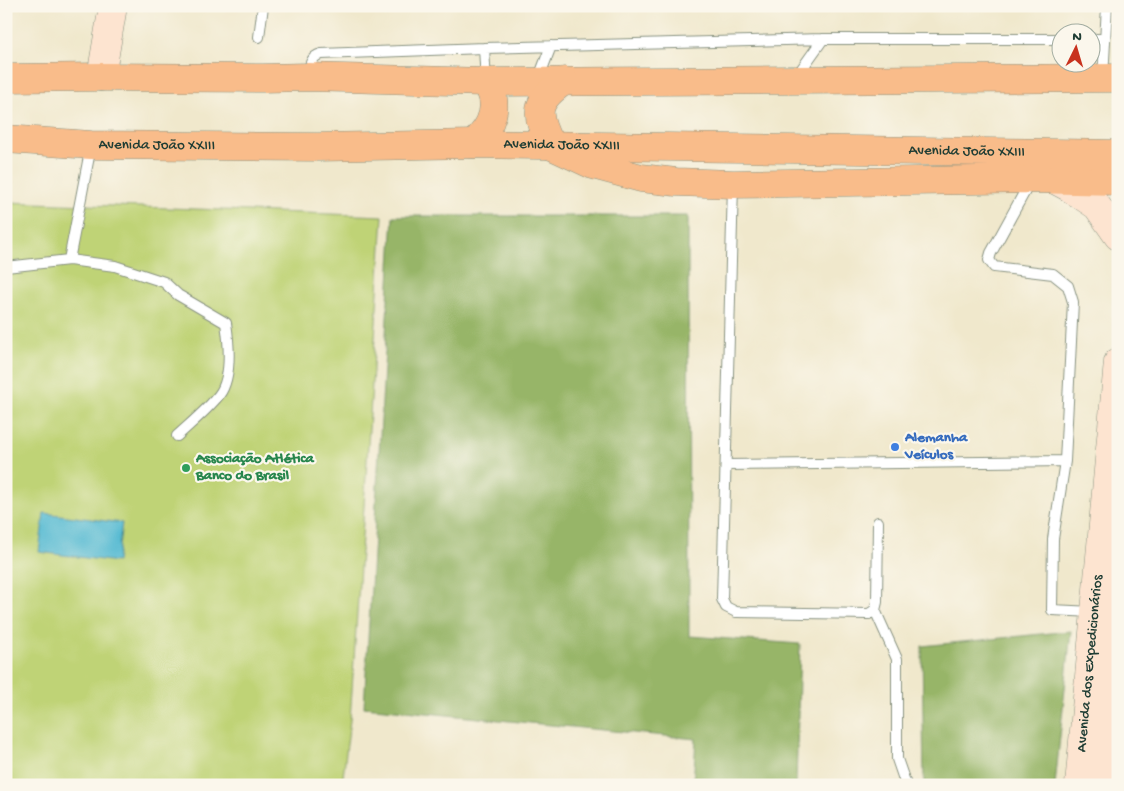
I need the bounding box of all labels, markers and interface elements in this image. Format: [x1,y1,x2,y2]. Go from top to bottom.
north arrow [1052,22,1102,72]
text: N [1072,29,1082,46]
street label: Avenida João XXIII [503,135,620,155]
street label: Avenida João XXIII [98,136,215,155]
street label: Avenida João XXIII [908,142,1025,162]
place label: Alemanha Veículos [904,429,968,464]
marker: Alemanha Veículos [889,441,901,453]
place label: Associação Atlética Banco do Brasil [195,450,315,485]
marker: Associação Atlética Banco do Brasil [180,462,192,474]
street label: Avenida dos Expedicionários [1073,574,1107,753]

